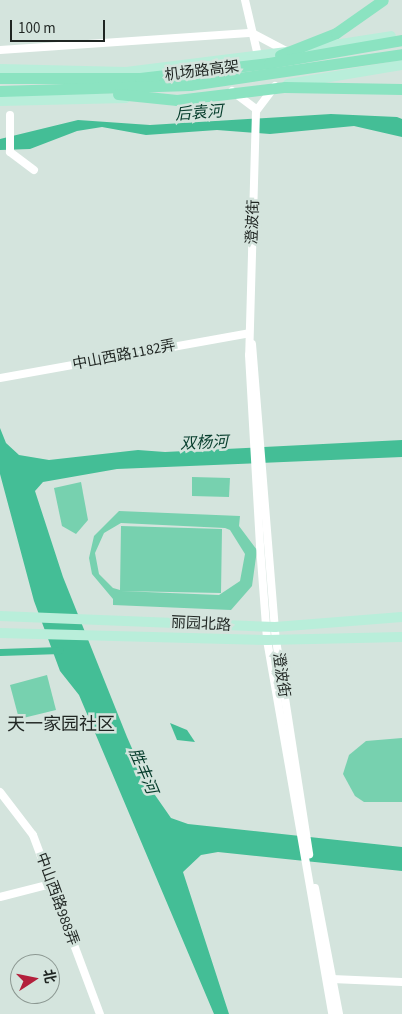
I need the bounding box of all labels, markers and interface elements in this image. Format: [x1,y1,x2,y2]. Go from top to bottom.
scale bar [12,10,108,42]
text: 100 m [18,18,56,39]
street label: 机场路高架 [164,57,240,85]
water label: 后袁河 [174,102,224,124]
street label: 澄波街 [243,199,263,245]
street label: 中山西路1182弄 [71,336,177,374]
water label: 双杨河 [180,433,228,453]
street label: 丽园北路 [171,613,231,635]
street label: 澄波街 [269,651,293,699]
district label: 天一家园社区 [7,714,115,736]
water label: 胜丰河 [125,745,161,797]
street label: 中山西路988弄 [32,850,82,948]
north arrow [10,954,60,1004]
text: 北 [38,968,60,985]

